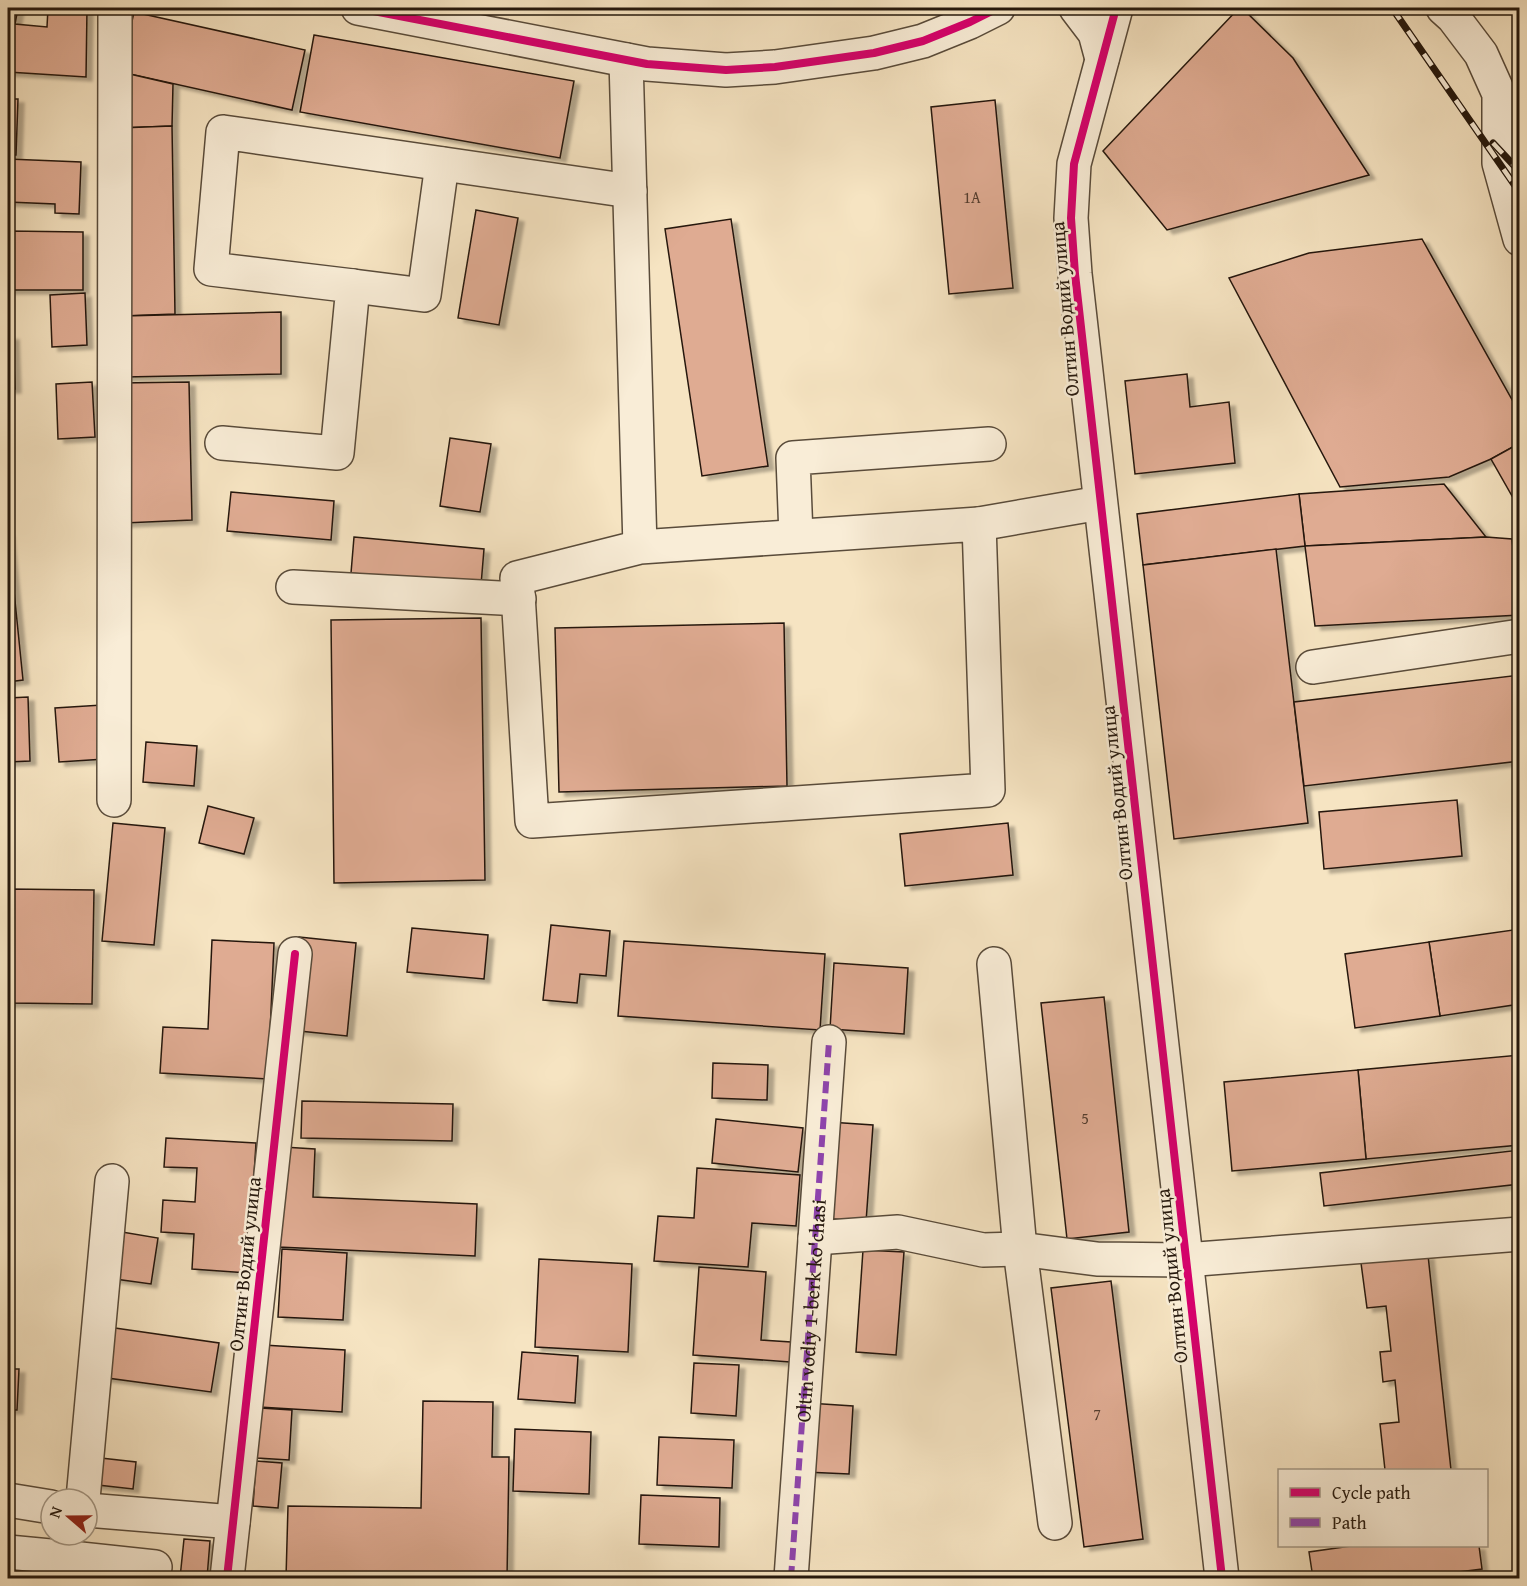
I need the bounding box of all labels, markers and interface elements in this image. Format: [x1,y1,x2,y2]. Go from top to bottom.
house number: 1А [963,185,981,209]
street label: Олтин Водий улица [1042,220,1086,398]
street label: Олтин Водий улица [1092,704,1140,882]
house number: 5 [1081,1106,1089,1130]
street label: Олтин Водий улица [220,1175,268,1353]
street label: Олтин Водий улица [1147,1187,1195,1365]
street label: Oltin vodiy 1-berk ko'chasi [788,1198,832,1423]
house number: 7 [1093,1402,1101,1426]
legend [1278,1469,1488,1547]
text: Cycle path [1332,1479,1411,1506]
north arrow [39,1487,99,1547]
text: N [42,1502,68,1521]
text: Path [1332,1509,1367,1536]

